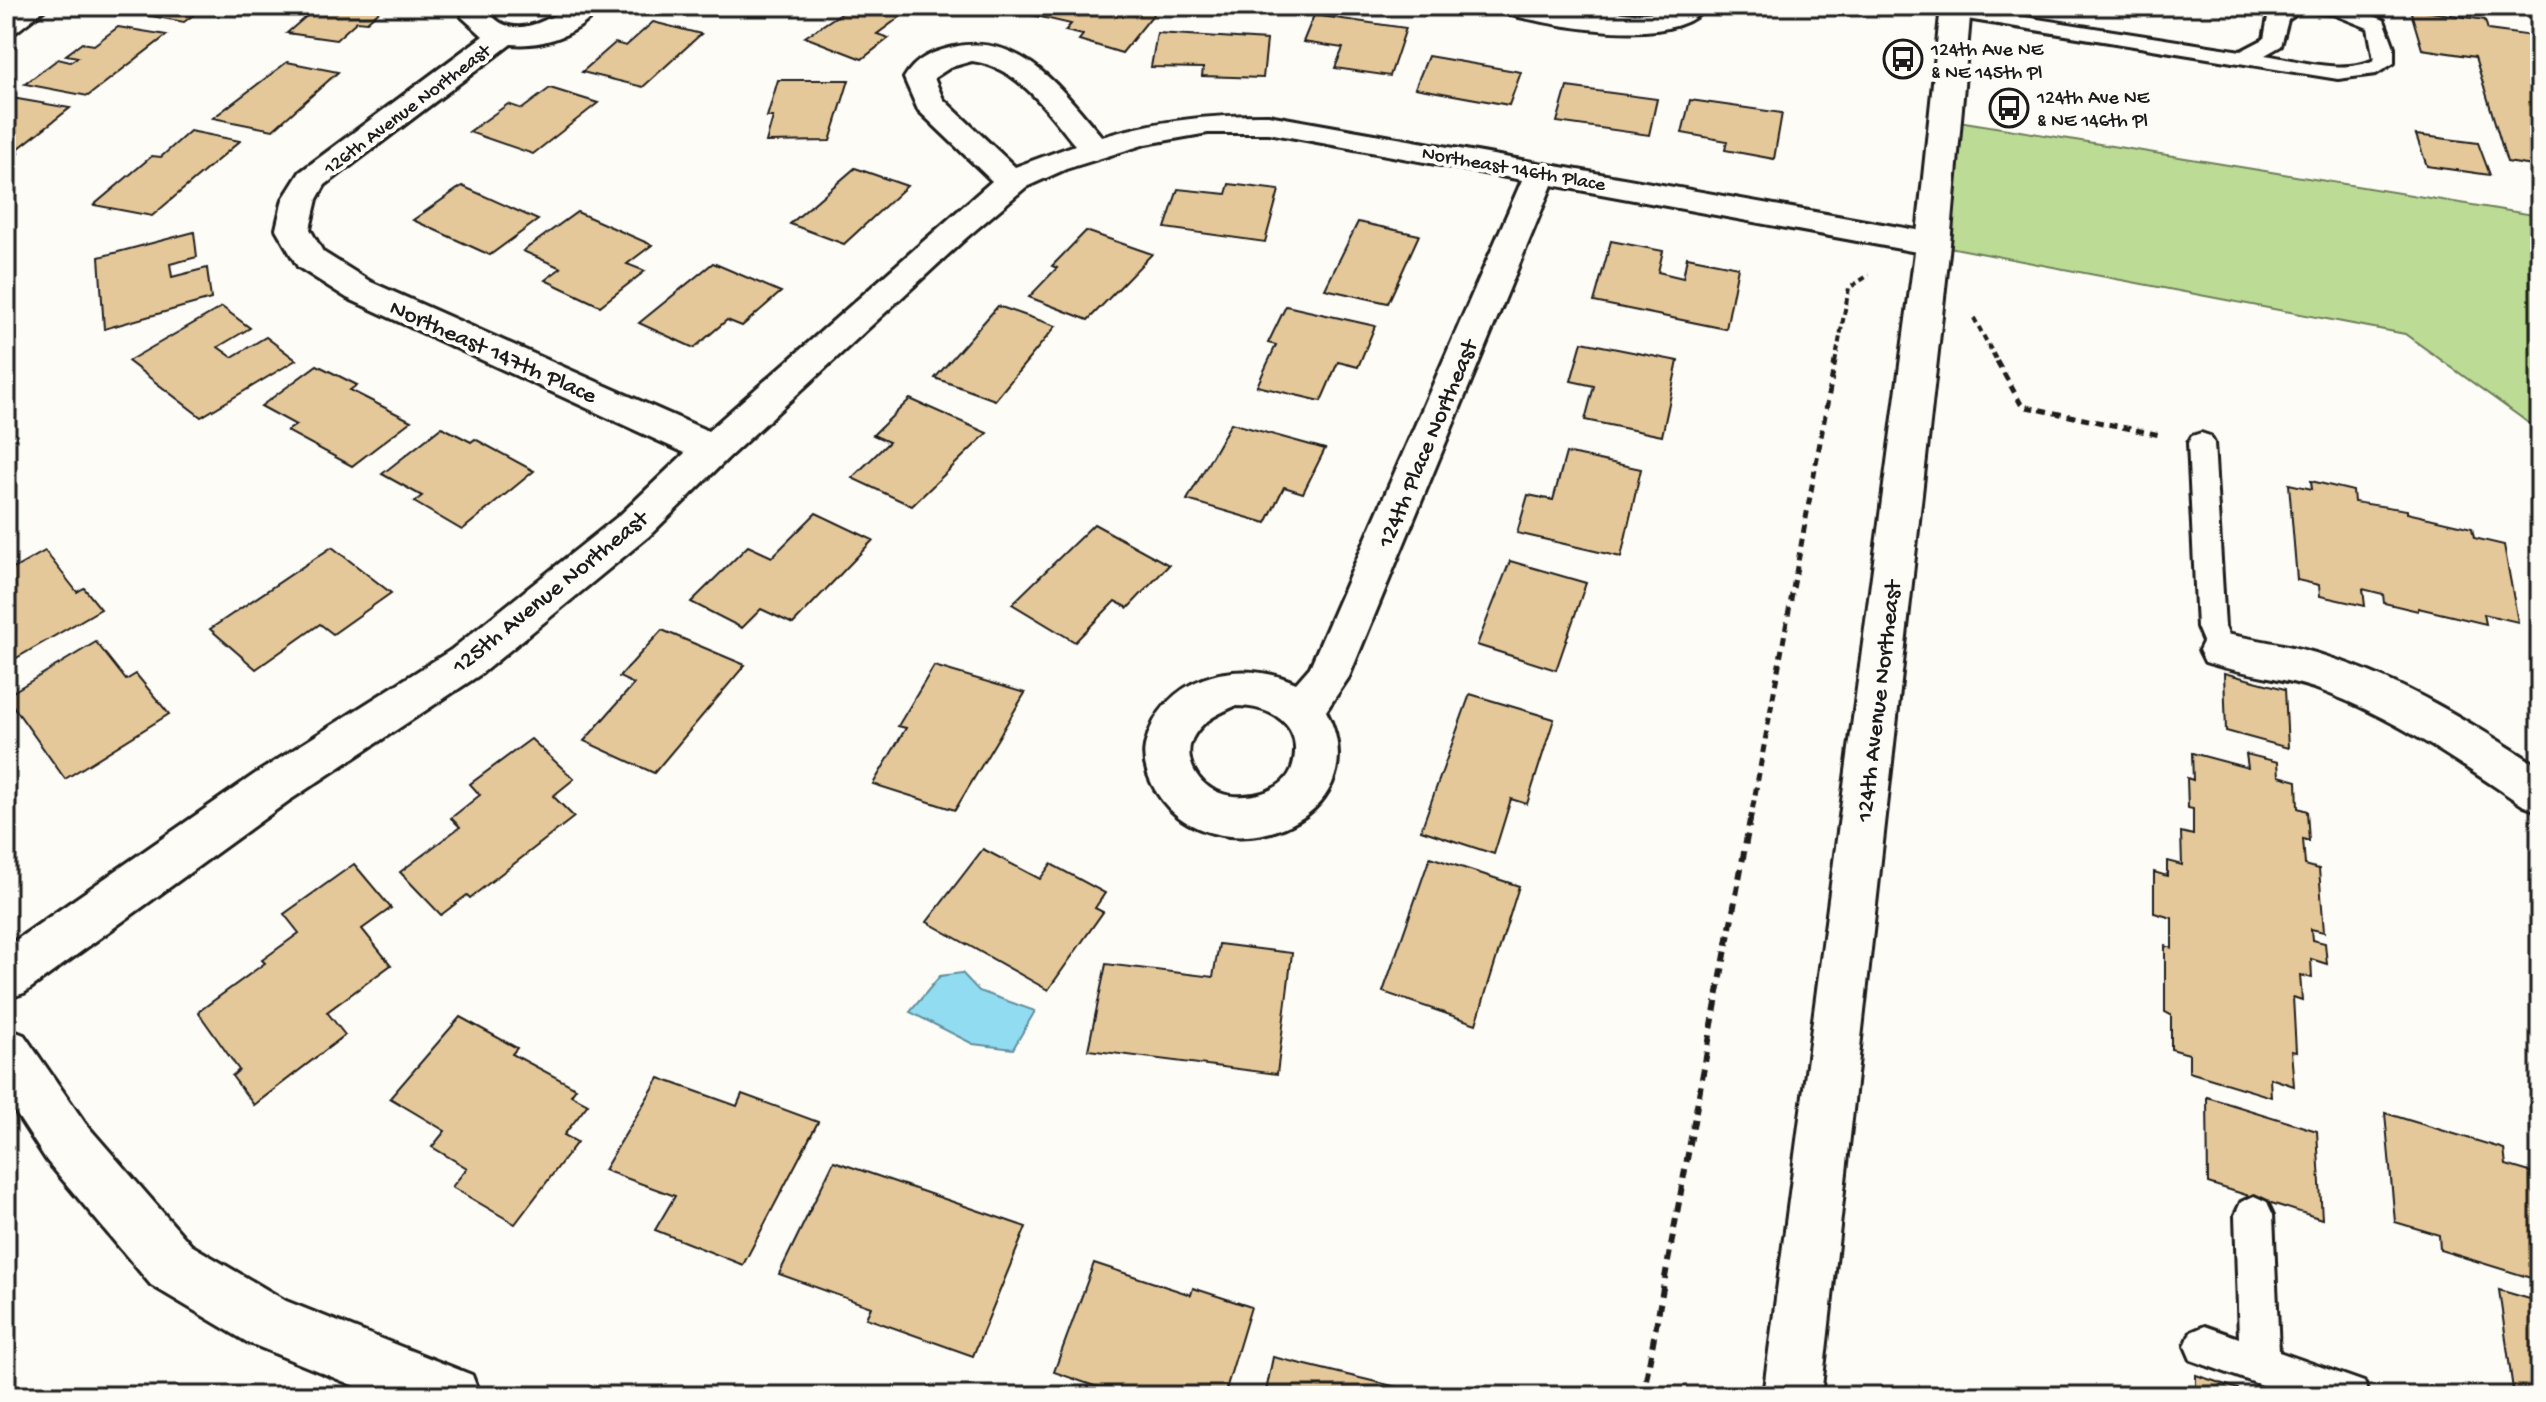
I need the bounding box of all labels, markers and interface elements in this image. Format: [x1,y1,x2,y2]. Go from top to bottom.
bus stop icon: 124th Ave NE & NE 145th Pl [1882,38,1924,80]
street label: 126th Avenue Northeast [319,39,498,182]
place label: 124th Ave NE & NE 145th Pl [1930,40,2045,86]
bus stop icon: 124th Ave NE & NE 146th Pl [1988,87,2030,129]
place label: 124th Ave NE & NE 146th Pl [2036,88,2151,134]
street label: Northeast 146th Place [1420,143,1608,198]
street label: Northeast 147th Place [385,294,601,412]
street label: 124th Place Northeast [1372,334,1487,554]
street label: 125th Avenue Northeast [447,504,657,682]
street label: 124th Avenue Northeast [1851,577,1910,825]

